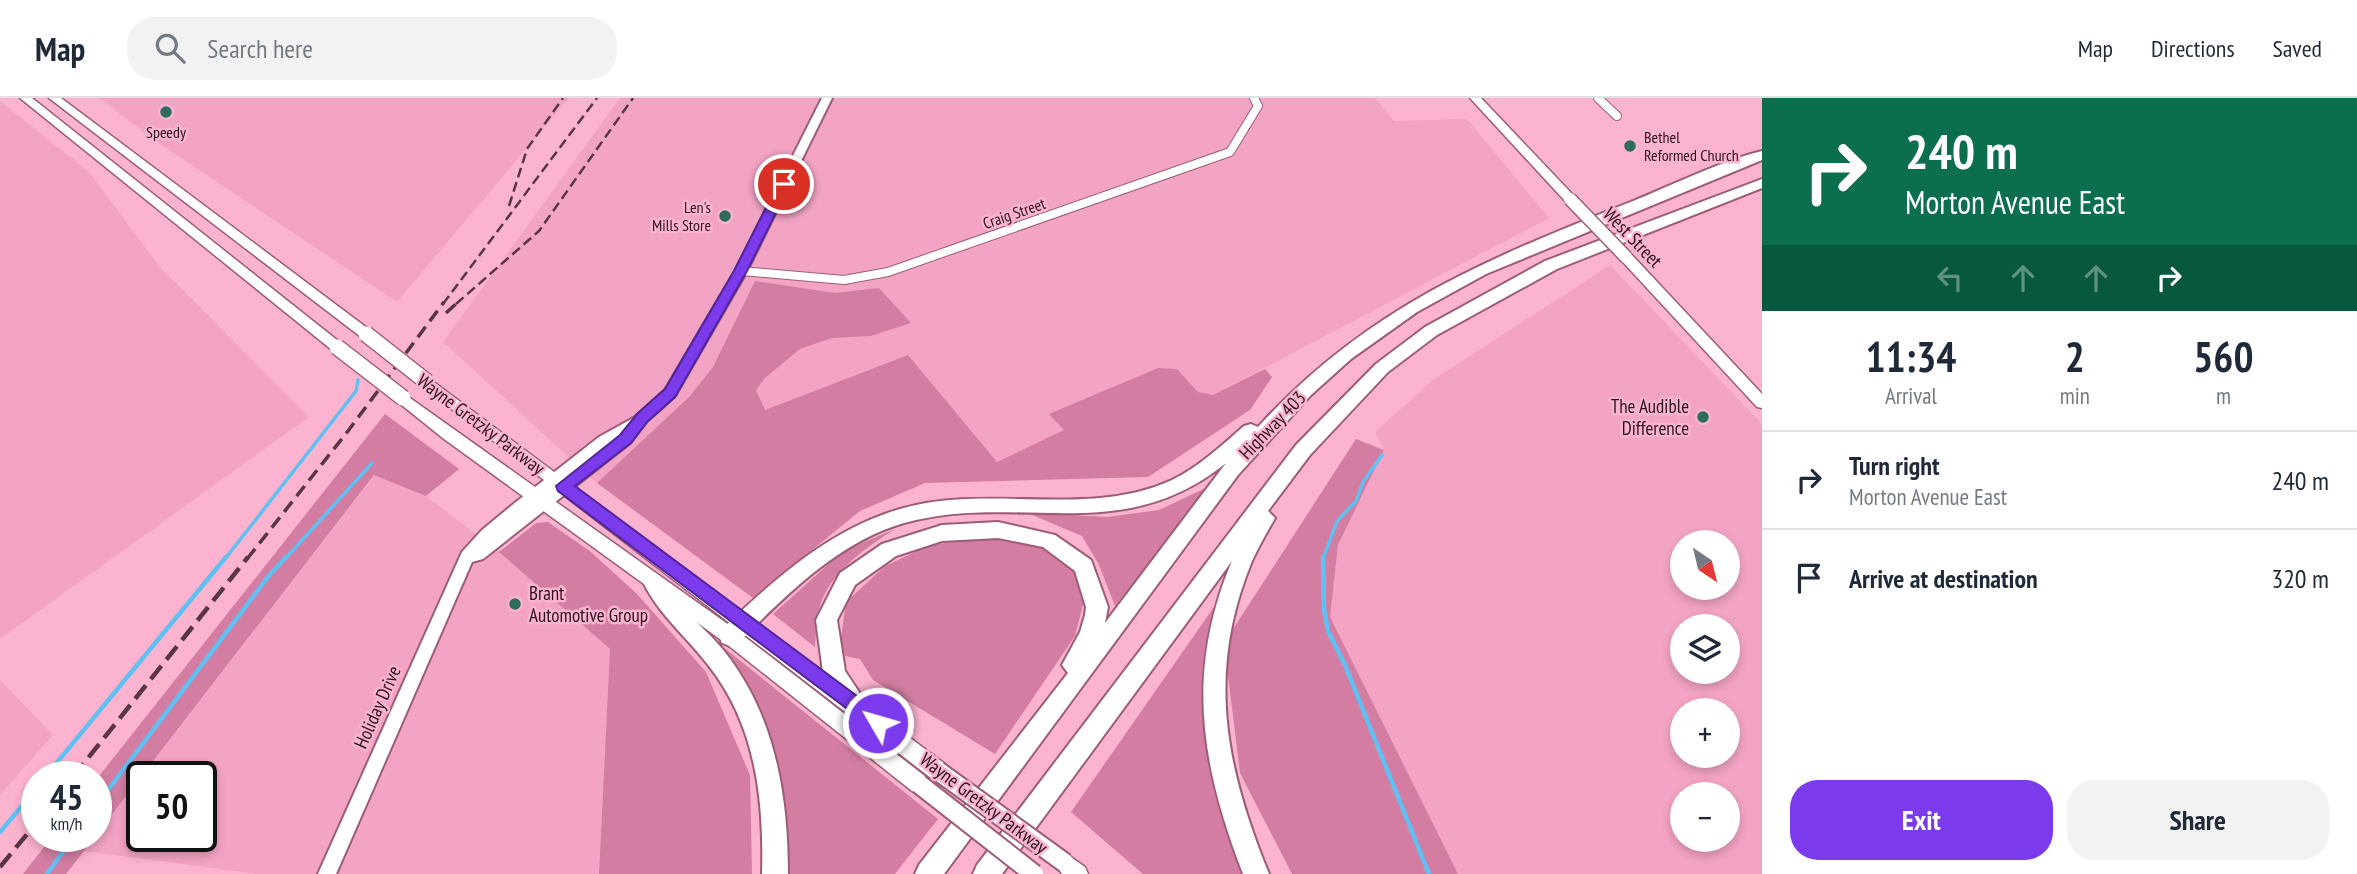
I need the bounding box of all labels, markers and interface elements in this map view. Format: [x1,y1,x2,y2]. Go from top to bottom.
search box [127,17,617,80]
text: Map [35,27,85,70]
icon: search [151,29,189,67]
text: Search here [207,32,313,65]
text: Map [2078,33,2113,64]
text: Directions [2151,33,2235,64]
text: Saved [2273,33,2322,64]
marker: Speedy [158,104,174,120]
text: 240 m [1905,119,2018,183]
place label: Speedy [146,122,186,142]
icon: right [1790,126,1881,217]
place label: Bethel Reformed Church [1644,127,1739,165]
marker: Bethel Reformed Church [1622,138,1638,154]
pin [754,154,814,214]
icon: arrive [765,165,803,203]
text: Morton Avenue East [1905,181,2125,223]
street label: Craig Street [980,193,1048,233]
place label: Len's Mills Store [652,197,711,235]
street label: West Street [1598,202,1668,273]
marker: Len's Mills Store [717,208,733,224]
icon: left [1931,259,1969,297]
icon: ahead [2004,259,2042,297]
icon: ahead [2077,259,2115,297]
icon: right [2150,259,2188,297]
text: 11:34 [1865,329,1956,384]
text: 2 [2065,329,2085,384]
text: 560 [2193,329,2254,384]
street label: Wayne Gretzky Parkway [412,368,550,480]
text: Arrival [1885,381,1937,410]
text: min [2060,381,2090,410]
text: m [2216,381,2231,410]
street label: Highway 403 [1234,386,1310,464]
place label: The Audible Difference [1611,394,1689,440]
marker: The Audible Difference [1695,409,1711,425]
text: Turn right [1849,449,1940,482]
icon: right [1790,461,1828,499]
text: 240 m [2271,464,2329,497]
text: Morton Avenue East [1849,482,2007,511]
north arrow [1670,530,1740,600]
map controls [1670,530,1740,852]
icon: arrive [1790,559,1828,597]
text: Arrive at destination [1849,562,2038,595]
text: 320 m [2271,562,2329,595]
place label: Brant Automotive Group [529,581,648,627]
marker: Brant Automotive Group [507,596,523,612]
button: layers [1670,614,1740,684]
street label: Holiday Drive [348,662,406,752]
position arrow [841,686,915,760]
button: + [1670,698,1740,768]
street label: Wayne Gretzky Parkway [915,747,1053,859]
speed limit sign: 50 [126,761,217,852]
text: 45 [50,774,83,820]
button: Exit [1790,780,2053,860]
button: Share [2067,780,2329,860]
button: − [1670,782,1740,852]
text: km/h [51,812,82,835]

